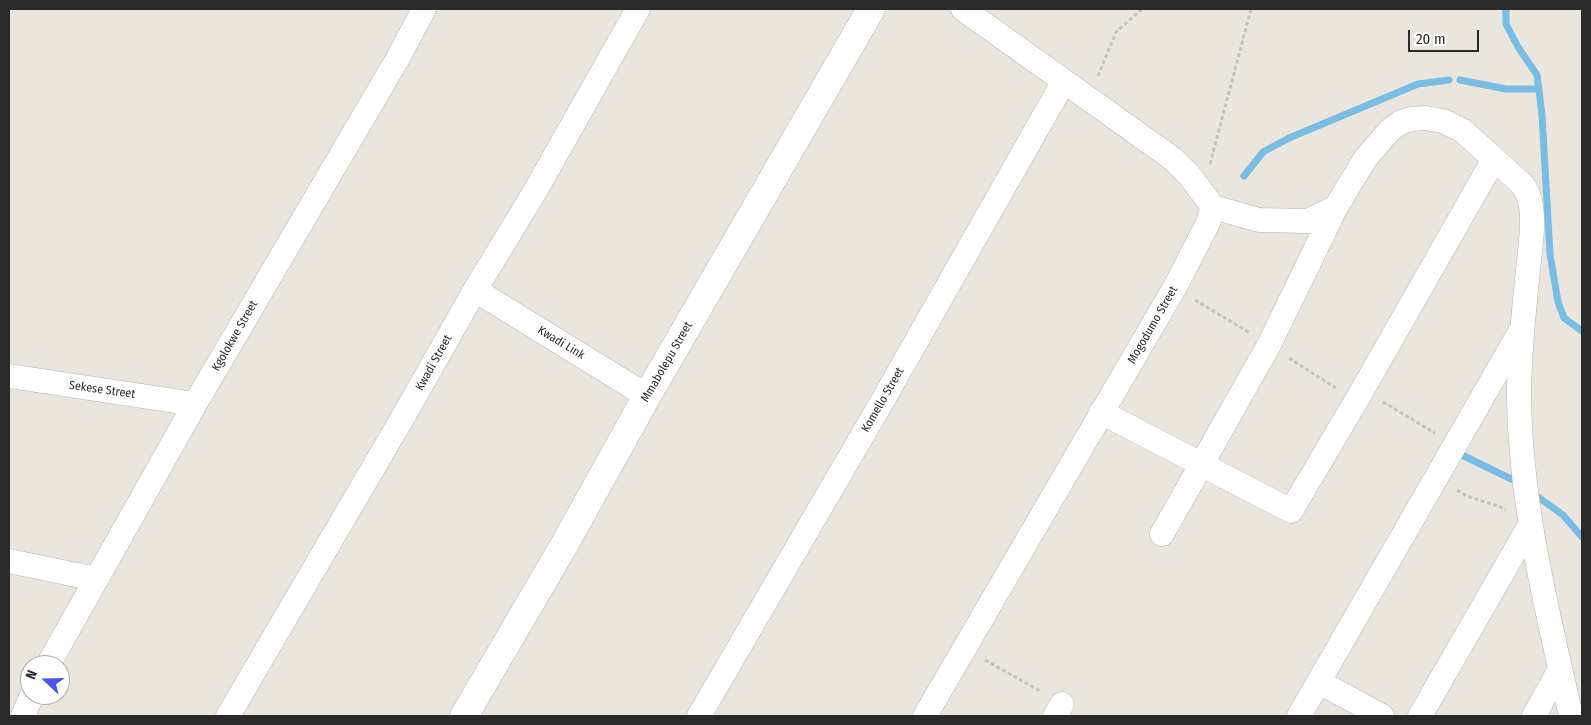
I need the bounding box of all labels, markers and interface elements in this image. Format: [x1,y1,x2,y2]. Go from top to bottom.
scale bar [1411,20,1482,52]
text: 20 m [1416,30,1446,48]
street label: Mogodumo Street [1125,284,1181,366]
street label: Kgolokwe Street [209,298,261,374]
street label: Mmabolepu Street [638,319,696,405]
street label: Kwadi Link [535,323,587,363]
street label: Kwadi Street [413,333,455,393]
street label: Komello Street [859,365,907,435]
street label: Sekese Street [68,378,136,402]
north arrow [20,655,70,705]
text: N [22,668,41,682]

